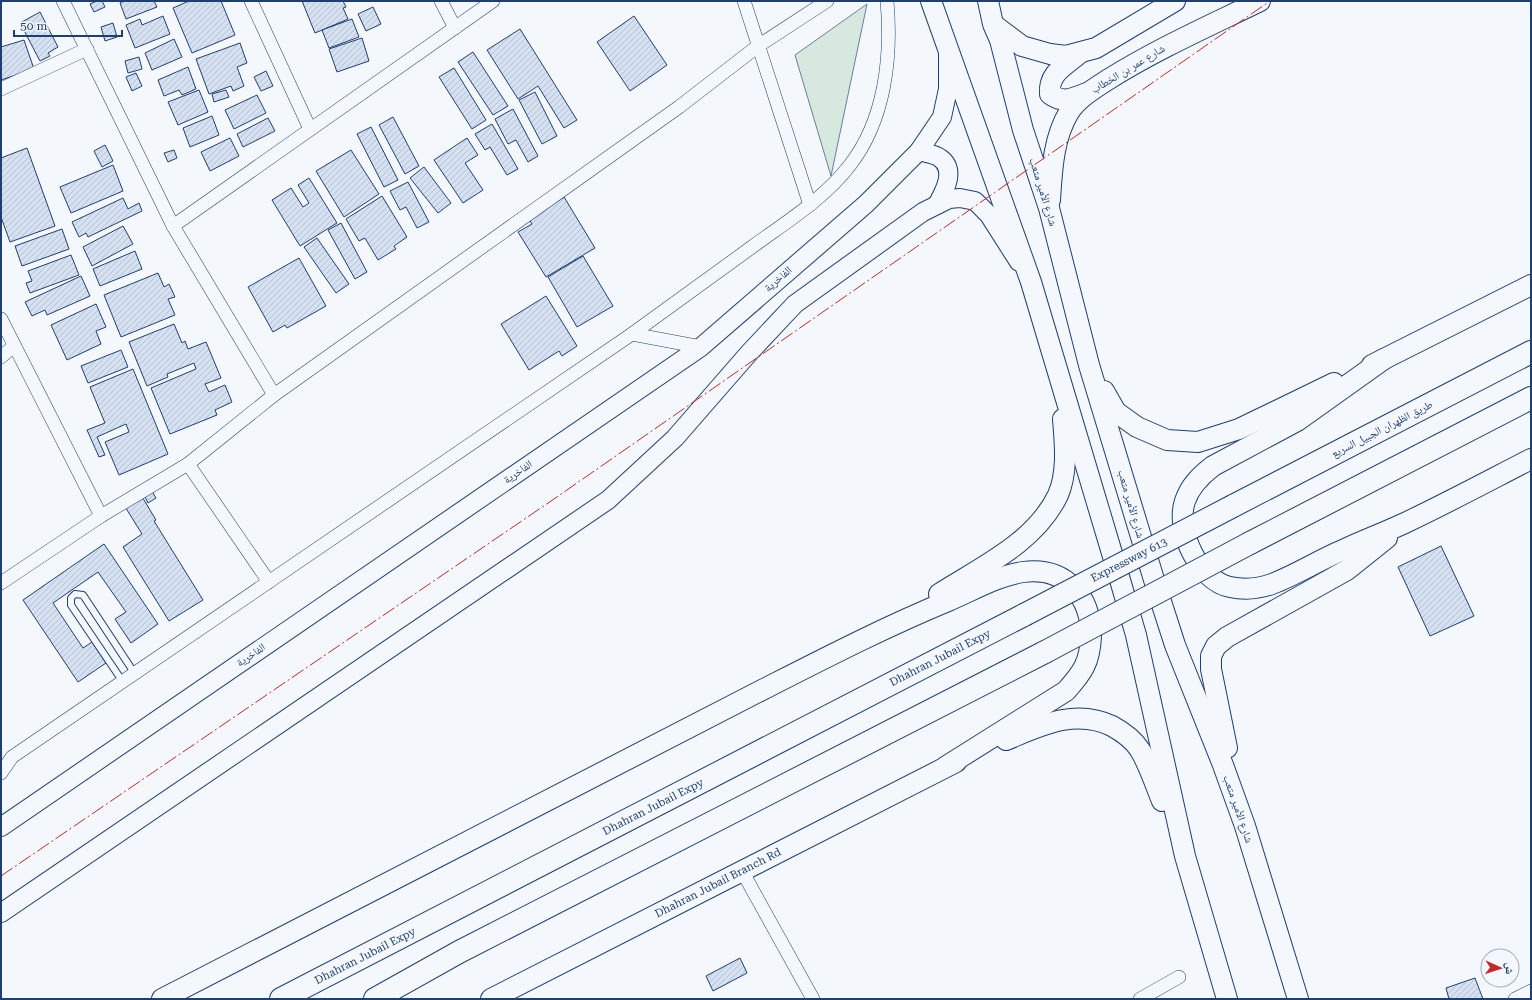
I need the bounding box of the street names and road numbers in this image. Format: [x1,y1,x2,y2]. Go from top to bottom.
street label: شارع عمر بن الخطاب [1089,42,1167,96]
street label: شارع الأمير متعب [1026,156,1060,228]
street label: الفاخرية [762,264,794,294]
street label: طريق الظهران الجبيل السريع [1329,398,1435,460]
street label: الفاخرية [501,458,535,486]
street label: شارع الأمير متعب [1115,468,1147,540]
street label: Expressway 613 [1089,535,1169,585]
street label: Dhahran Jubail Expy [887,627,993,689]
street label: الفاخرية [234,641,268,669]
street label: شارع الأمير متعب [1220,773,1256,845]
street label: Dhahran Jubail Expy [600,776,706,838]
street label: Dhahran Jubail Branch Rd [653,845,783,921]
street label: Dhahran Jubail Expy [312,925,418,987]

